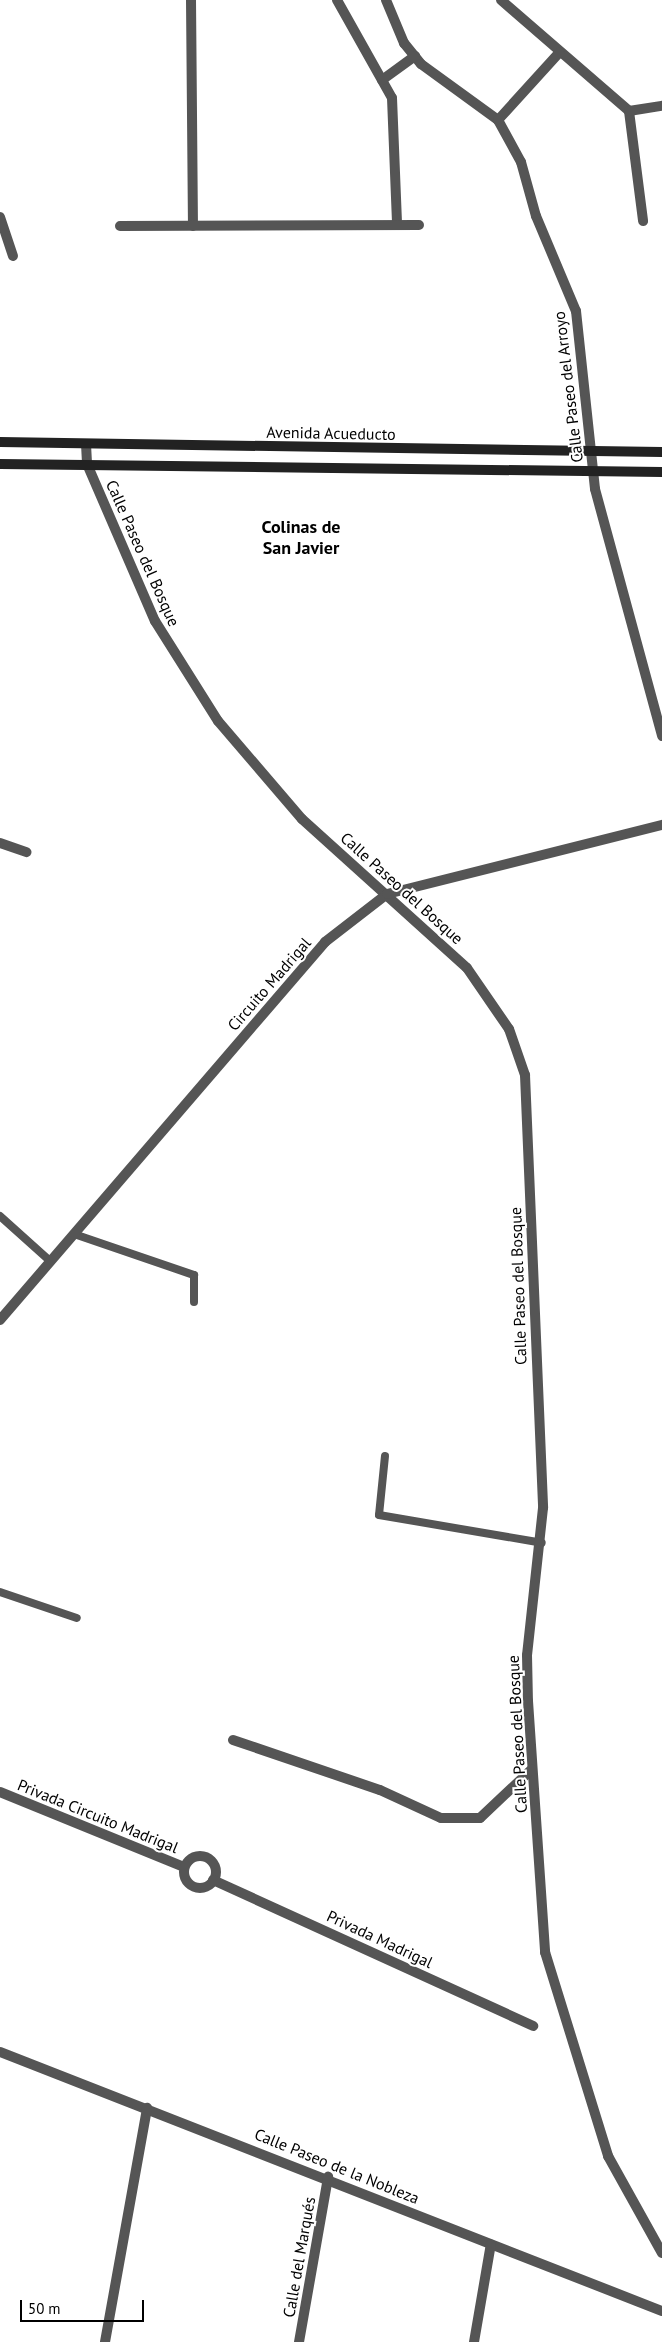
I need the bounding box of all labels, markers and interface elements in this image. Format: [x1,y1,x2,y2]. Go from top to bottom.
street label: Calle Paseo del Arroyo [549,310,587,464]
street label: Avenida Acueducto [266,422,396,444]
street label: Calle Paseo del Bosque [102,477,184,629]
district label: Colinas de San Javier [262,517,340,560]
street label: Calle Paseo del Bosque [337,828,467,948]
street label: Circuito Madrigal [223,933,315,1035]
street label: Calle Paseo del Bosque [506,1207,530,1365]
street label: Calle Paseo del Bosque [503,1655,531,1813]
street label: Privada Circuito Madrigal [15,1775,181,1857]
street label: Privada Madrigal [324,1906,436,1972]
street label: Calle Paseo de la Nobleza [252,2124,422,2208]
street label: Calle del Marqués [279,2195,319,2319]
scale bar [22,2290,146,2322]
text: 50 m [28,2299,61,2318]

